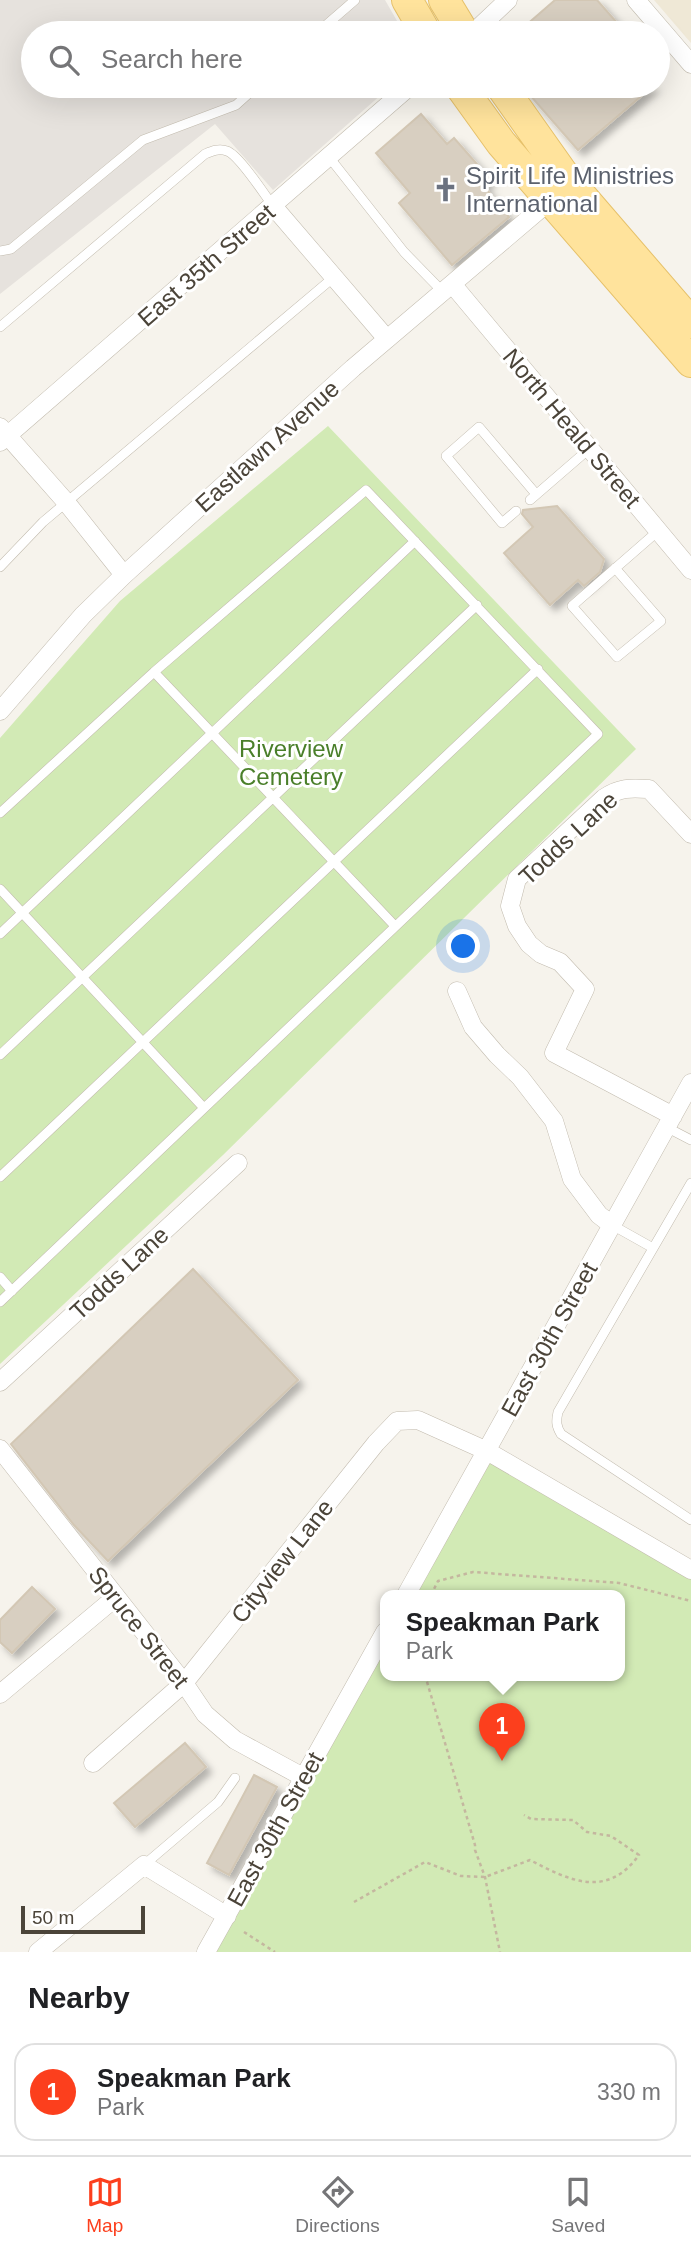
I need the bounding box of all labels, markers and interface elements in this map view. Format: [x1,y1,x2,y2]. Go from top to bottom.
search box [21,21,670,98]
icon: search [45,41,83,79]
text: Search here [101,44,243,74]
place label: Spirit Life Ministries International [466,162,674,217]
church icon: Spirit Life Ministries International [432,175,460,203]
street label: East 35th Street [132,198,280,332]
street label: North Heald Street [498,343,646,513]
street label: Eastlawn Avenue [190,375,344,517]
park label: Riverview Cemetery [239,735,344,790]
street label: Todds Lane [513,786,623,890]
your location [446,929,480,963]
street label: Todds Lane [64,1221,174,1325]
street label: East 30th Street [495,1257,603,1421]
street label: Cityview Lane [225,1494,339,1628]
street label: Spruce Street [83,1561,195,1693]
popup [380,1590,625,1681]
text: Speakman Park [406,1607,599,1637]
text: Park [406,1638,453,1664]
pin: 1 [479,1703,525,1761]
street label: East 30th Street [221,1747,329,1911]
scale bar [21,1903,145,1935]
text: 50 m [32,1907,74,1928]
text: Nearby [28,1981,130,2014]
text: Speakman Park [97,2063,291,2093]
text: 1 [47,2079,59,2105]
text: 330 m [597,2079,661,2105]
text: Park [97,2094,144,2120]
tab: Map [86,2173,124,2237]
tab: Directions [295,2173,380,2237]
tab: Saved [551,2173,605,2237]

